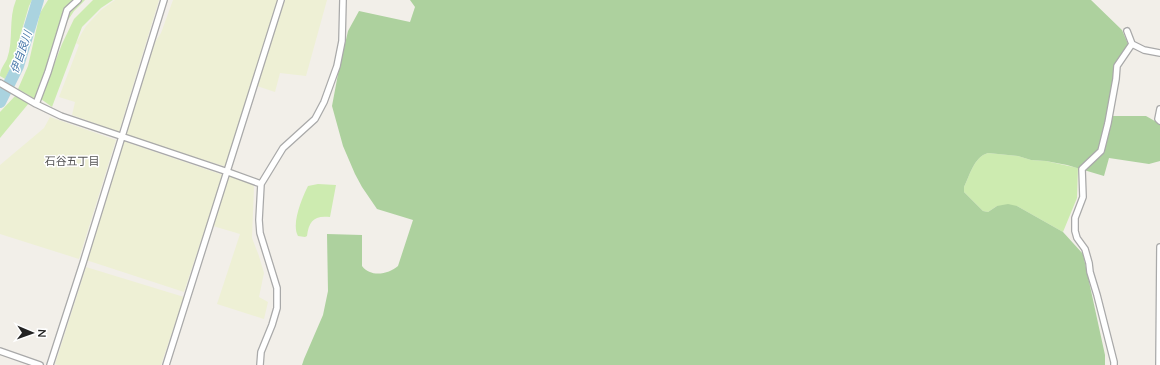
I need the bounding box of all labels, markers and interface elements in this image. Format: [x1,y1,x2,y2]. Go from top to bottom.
water label: 伊自良川 [7,28,35,75]
district label: 石谷五丁目 [45,154,100,168]
north arrow [12,313,52,353]
text: N [35,329,49,338]

